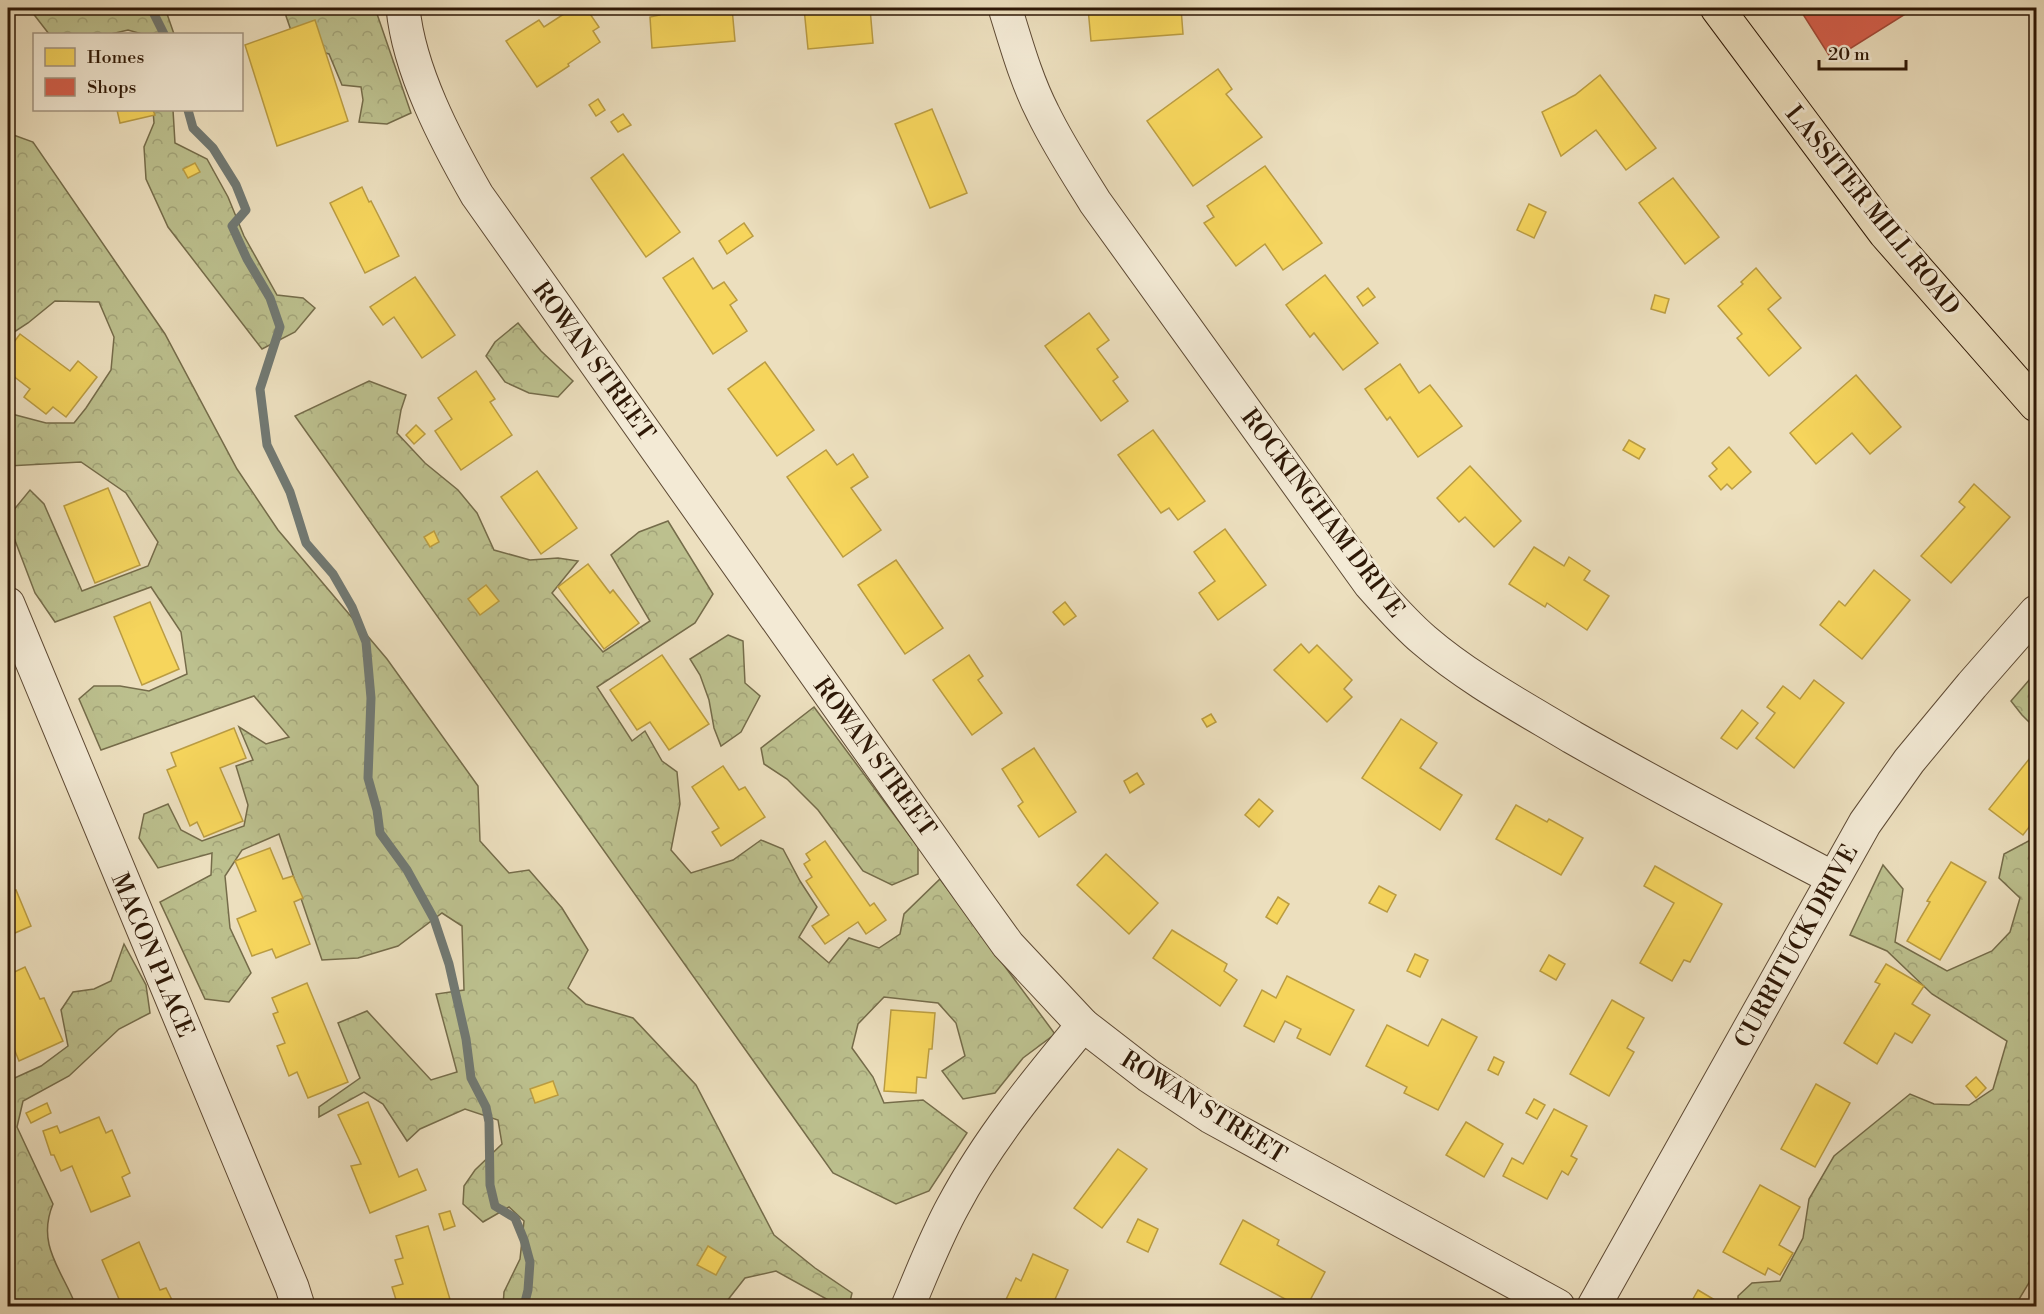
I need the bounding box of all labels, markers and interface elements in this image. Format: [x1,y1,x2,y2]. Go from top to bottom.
legend [33,33,243,111]
scale bar [1819,33,1906,71]
text: 20 m [1828,43,1870,66]
text: Homes [87,46,144,69]
text: Shops [87,76,137,99]
street label: LASSITER MILL ROAD [1778,100,1966,322]
street label: ROWAN STREET [525,276,661,447]
street label: ROCKINGHAM DRIVE [1234,403,1410,624]
street label: ROWAN STREET [806,672,942,843]
street label: CURRITUCK DRIVE [1729,840,1865,1053]
street label: MACON PLACE [104,869,200,1042]
street label: ROWAN STREET [1115,1045,1292,1171]

